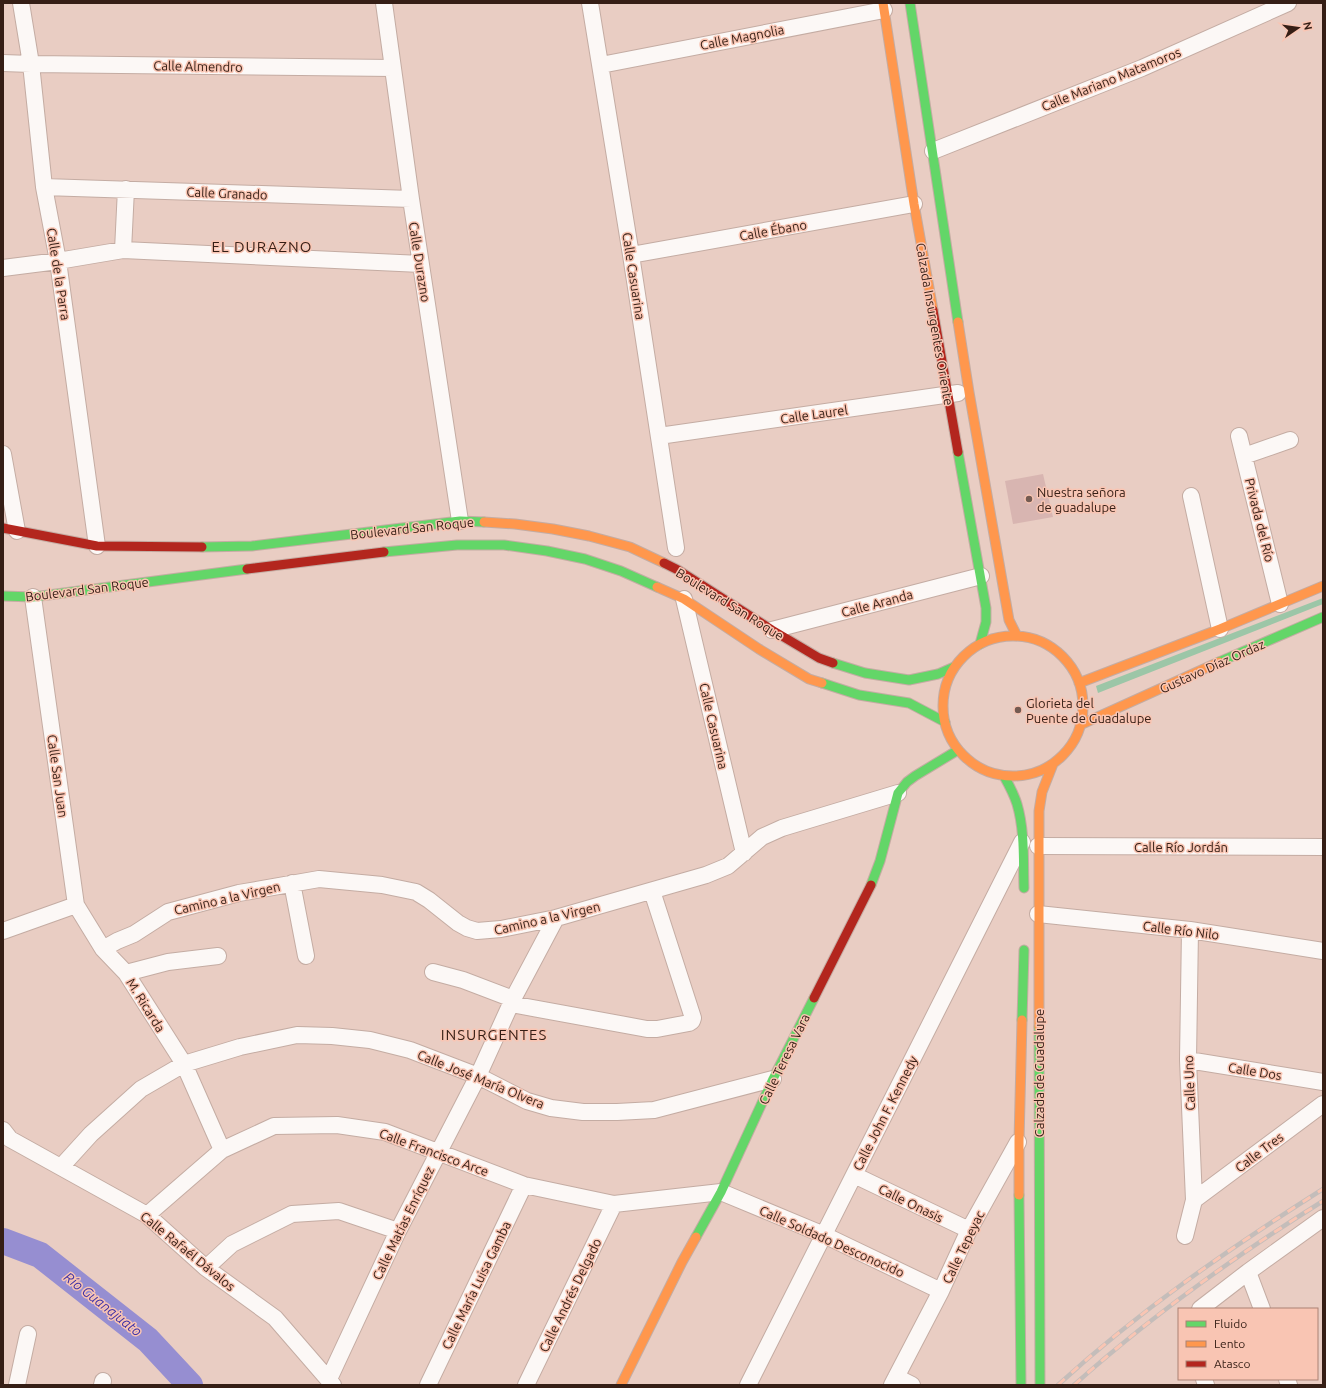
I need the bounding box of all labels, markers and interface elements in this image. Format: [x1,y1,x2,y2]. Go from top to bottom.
north arrow [1278,8,1318,48]
text: N [1301,20,1315,31]
street label: Calle Magnolia [699,22,785,52]
street label: Calle Mariano Matamoros [1039,44,1183,113]
street label: Calle Almendro [153,58,243,74]
street label: Calle Granado [186,185,268,201]
street label: Calle Ébano [738,216,808,243]
street label: Calle Durazno [407,221,433,303]
street label: Calle de la Parra [45,227,73,321]
street label: Calle Casuarina [620,231,648,321]
district label: EL DURAZNO [212,238,312,255]
street label: Calzada Insurgentes Oriente [914,242,956,406]
street label: Calle Laurel [779,402,849,426]
street label: Privada del Río [1243,477,1277,563]
place label: Nuestra señora de guadalupe [1037,485,1126,514]
marker: Nuestra señora de guadalupe [1024,494,1034,504]
street label: Boulevard San Roque [350,515,474,541]
street label: Boulevard San Roque [674,565,786,643]
street label: Boulevard San Roque [25,574,149,604]
street label: Calle Aranda [840,587,914,619]
street label: Gustavo Díaz Ordaz [1157,637,1267,695]
street label: Calle Casuarina [697,681,731,771]
place label: Glorieta del Puente de Guadalupe [1026,696,1151,725]
marker: Glorieta del Puente de Guadalupe [1013,705,1023,715]
street label: Calle San Juan [45,734,71,818]
street label: Calle Río Jordán [1134,840,1228,854]
street label: Camino a la Virgen [173,879,281,917]
street label: Camino a la Virgen [493,899,601,937]
street label: Calle Río Nilo [1142,918,1220,942]
street label: M. Ricarda [124,976,168,1034]
street label: Calzada de Guadalupe [1032,1009,1046,1137]
street label: Calle Teresa Vara [756,1011,812,1107]
district label: INSURGENTES [441,1026,547,1043]
street label: Calle José María Olvera [415,1047,547,1111]
street label: Calle John F. Kennedy [850,1053,920,1173]
street label: Calle Uno [1181,1055,1197,1111]
street label: Calle Dos [1227,1060,1283,1082]
street label: Calle Francisco Arce [377,1126,491,1178]
street label: Calle Tres [1232,1129,1286,1174]
street label: Calle Matías Enríquez [369,1164,437,1282]
street label: Calle Onasis [876,1181,946,1225]
street label: Calle Soldado Desconocido [757,1203,907,1279]
street label: Calle Tepeyac [939,1208,987,1286]
street label: Calle Rafaél Dávalos [138,1209,238,1294]
street label: Calle María Luisa Gamba [439,1219,513,1351]
street label: Calle Andrés Delgado [536,1236,604,1354]
water label: Río Guanajuato [61,1269,145,1340]
legend [1178,1308,1318,1380]
text: Fluido [1214,1317,1247,1330]
text: Lento [1214,1337,1245,1350]
text: Atasco [1214,1357,1250,1370]

